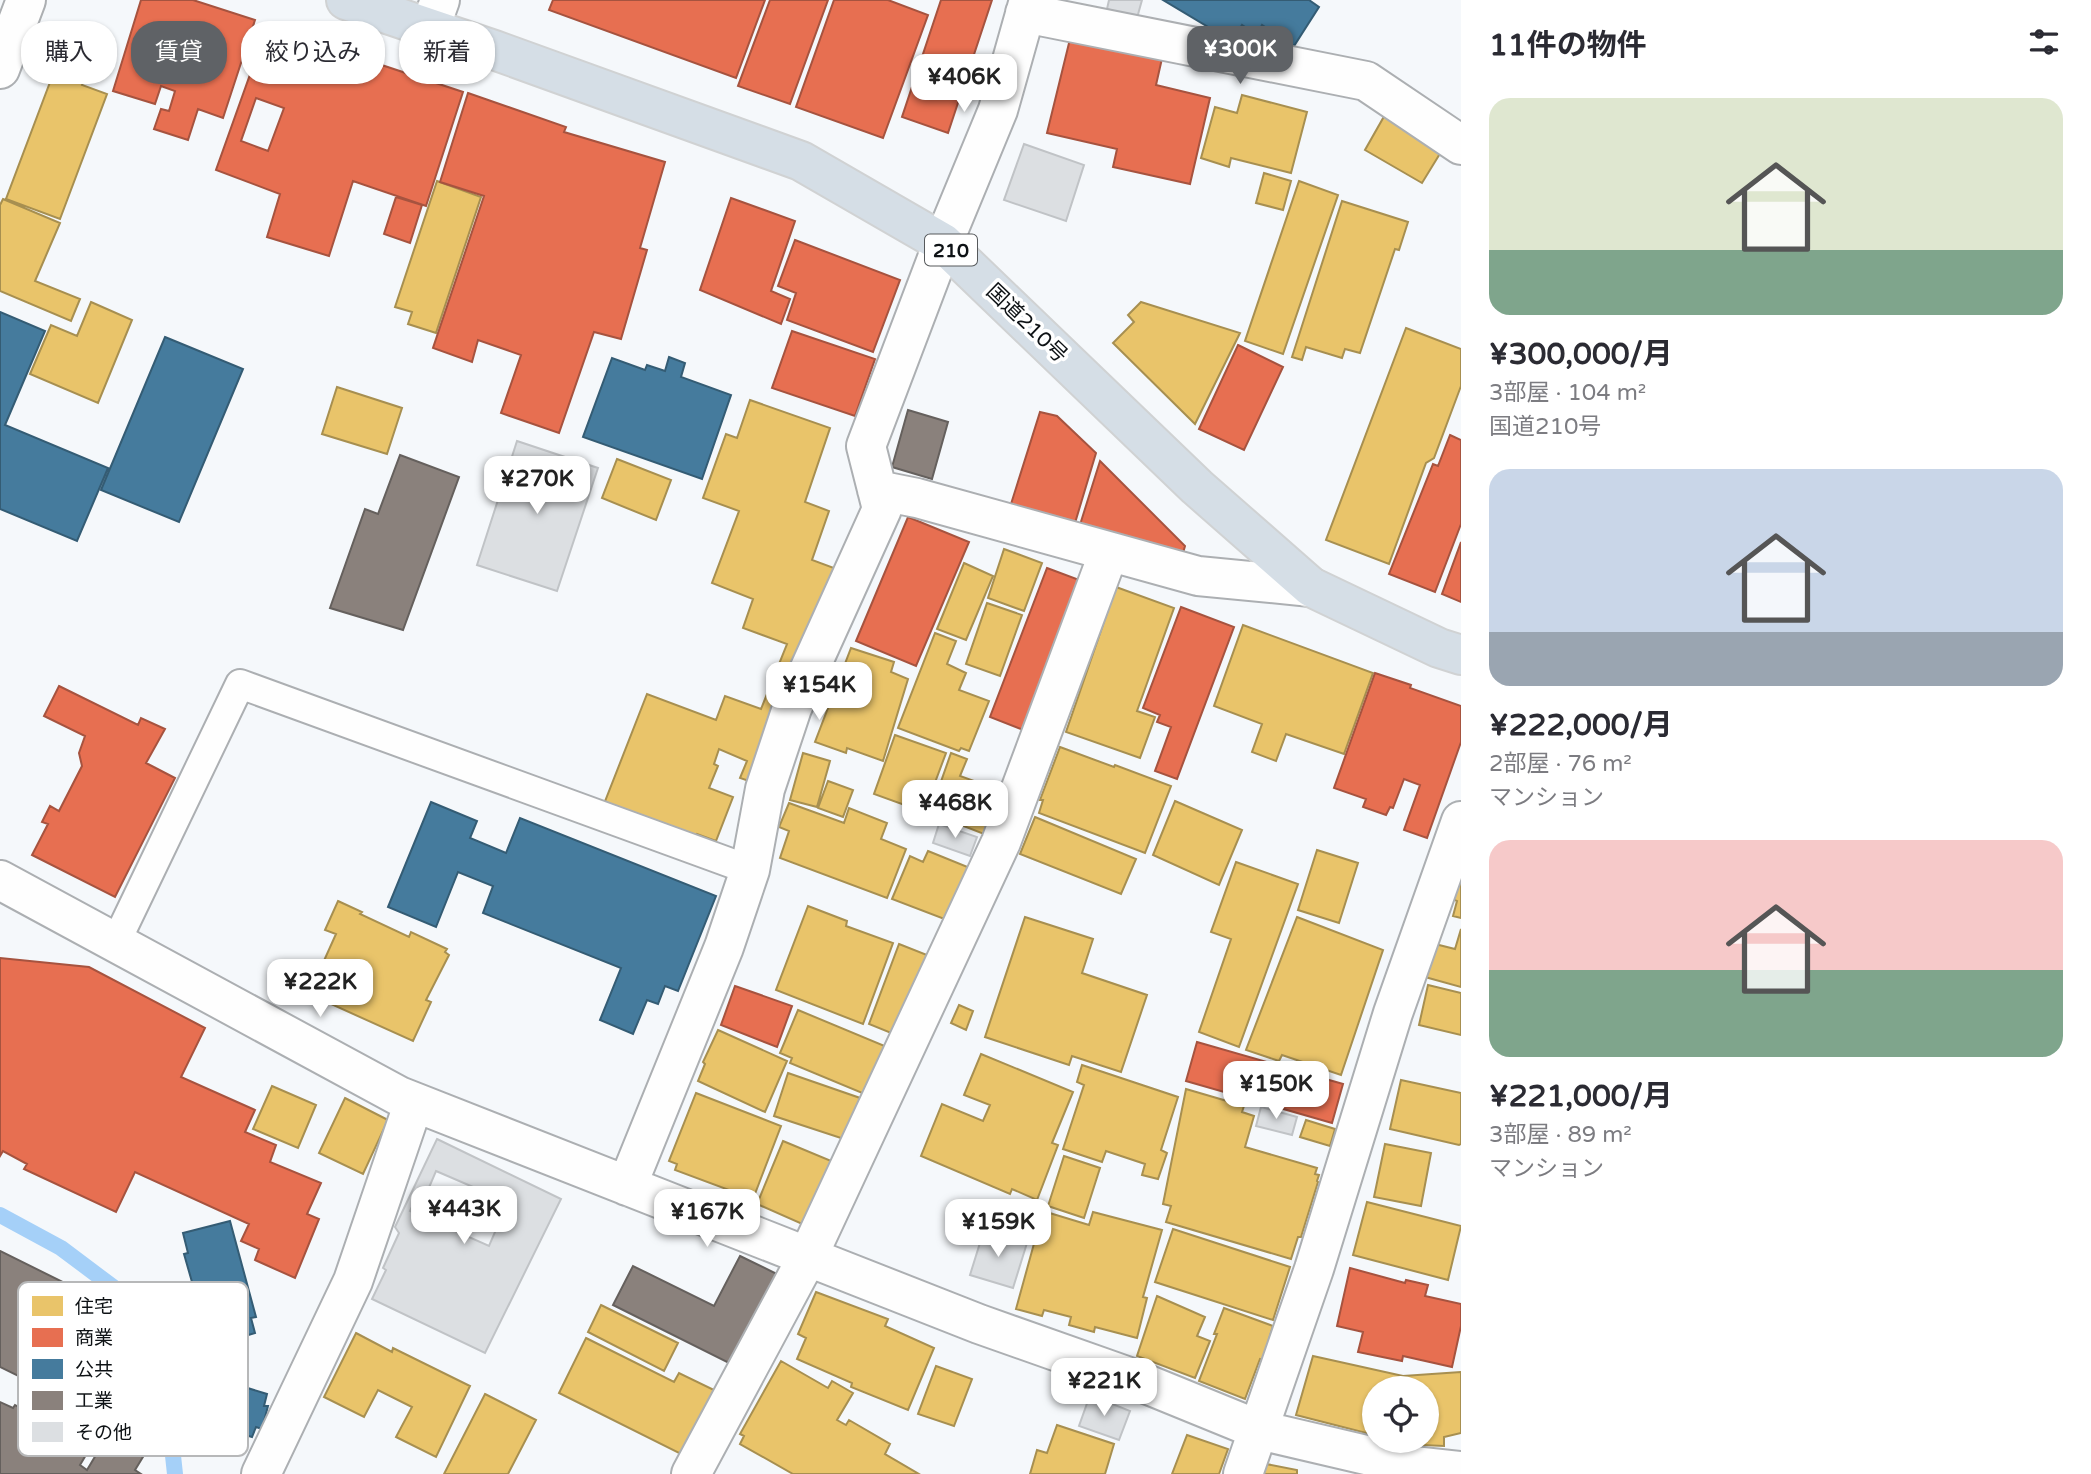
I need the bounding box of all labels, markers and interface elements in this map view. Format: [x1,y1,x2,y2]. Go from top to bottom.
chip: 購入 [21,21,117,84]
chip: 賃貸 [131,21,227,84]
chip: 絞り込み [241,21,385,84]
chip: 新着 [399,21,495,84]
icon: filters [2025,23,2063,61]
pin: ¥300K [1191,27,1289,86]
text: 11件の物件 [1489,27,1647,64]
text: ¥300K [1203,35,1277,63]
pin: ¥406K [915,54,1013,114]
text: ¥406K [927,63,1001,91]
icon: home [1713,144,1839,270]
road number: 210 [925,234,977,266]
street label: 国道210号 [981,279,1072,368]
text: ¥300,000/月 [1489,336,1673,373]
text: 3部屋 · 104 m² [1489,379,1646,407]
text: 国道210号 [1489,413,1601,441]
pin: ¥270K [488,456,586,516]
text: ¥270K [500,465,574,493]
icon: home [1713,515,1839,641]
pin: ¥154K [770,662,868,722]
text: ¥154K [782,671,856,699]
text: ¥222,000/月 [1489,707,1673,744]
text: 2部屋 · 76 m² [1489,750,1632,778]
pin: ¥468K [906,780,1004,840]
text: マンション [1489,784,1604,812]
text: ¥468K [918,789,992,817]
icon: home [1713,886,1839,1012]
pin: ¥222K [271,960,369,1019]
text: ¥222K [283,968,357,996]
pin: ¥150K [1227,1062,1325,1121]
text: ¥150K [1239,1070,1313,1098]
text: ¥221,000/月 [1489,1078,1673,1115]
text: 3部屋 · 89 m² [1489,1121,1632,1149]
text: マンション [1489,1155,1604,1183]
pin: ¥443K [415,1186,513,1246]
pin: ¥167K [658,1190,756,1249]
text: ¥443K [427,1195,501,1223]
text: ¥167K [670,1198,744,1226]
pin: ¥159K [949,1200,1047,1259]
text: ¥159K [961,1208,1035,1236]
legend [18,1282,248,1456]
text: 住宅 [75,1296,113,1318]
text: 商業 [75,1327,113,1349]
pin: ¥221K [1055,1358,1153,1418]
text: 公共 [75,1359,113,1381]
text: ¥221K [1067,1367,1141,1395]
map controls [1362,1376,1439,1453]
button: locate [1362,1376,1439,1453]
text: 工業 [75,1390,113,1412]
text: その他 [75,1422,132,1444]

